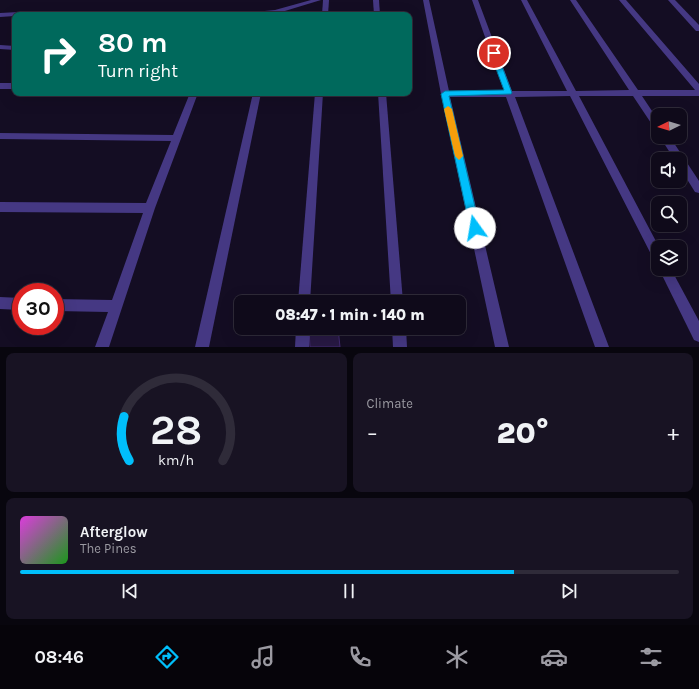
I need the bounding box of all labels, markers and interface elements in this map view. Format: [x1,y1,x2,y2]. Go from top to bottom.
text: 80 m [98,26,167,59]
icon: right [32,28,84,80]
pin [477,36,511,70]
icon: arrive [483,42,505,64]
text: Turn right [98,60,178,82]
north arrow [651,108,687,144]
map controls [651,108,687,276]
button: sound [651,152,687,188]
button: search [651,196,687,232]
position arrow [454,207,496,249]
button: layers [651,240,687,276]
speed limit sign: 30 [12,283,64,335]
text: 08:47 · 1 min · 140 m [275,306,425,324]
text: Climate [367,396,413,411]
text: 28 [150,405,202,453]
text: 20° [497,415,549,451]
text: − [367,420,378,446]
text: + [667,420,679,446]
text: km/h [158,451,194,468]
text: Afterglow [80,523,148,541]
text: The Pines [80,541,137,556]
icon: previous [119,580,141,602]
icon: pause [338,580,360,602]
icon: next [558,580,580,602]
icon: directions [153,643,181,671]
icon: music [249,643,277,671]
icon: phone [346,643,374,671]
icon: climate [443,643,471,671]
icon: car [540,643,568,671]
icon: filters [637,643,665,671]
text: 08:46 [34,646,84,668]

